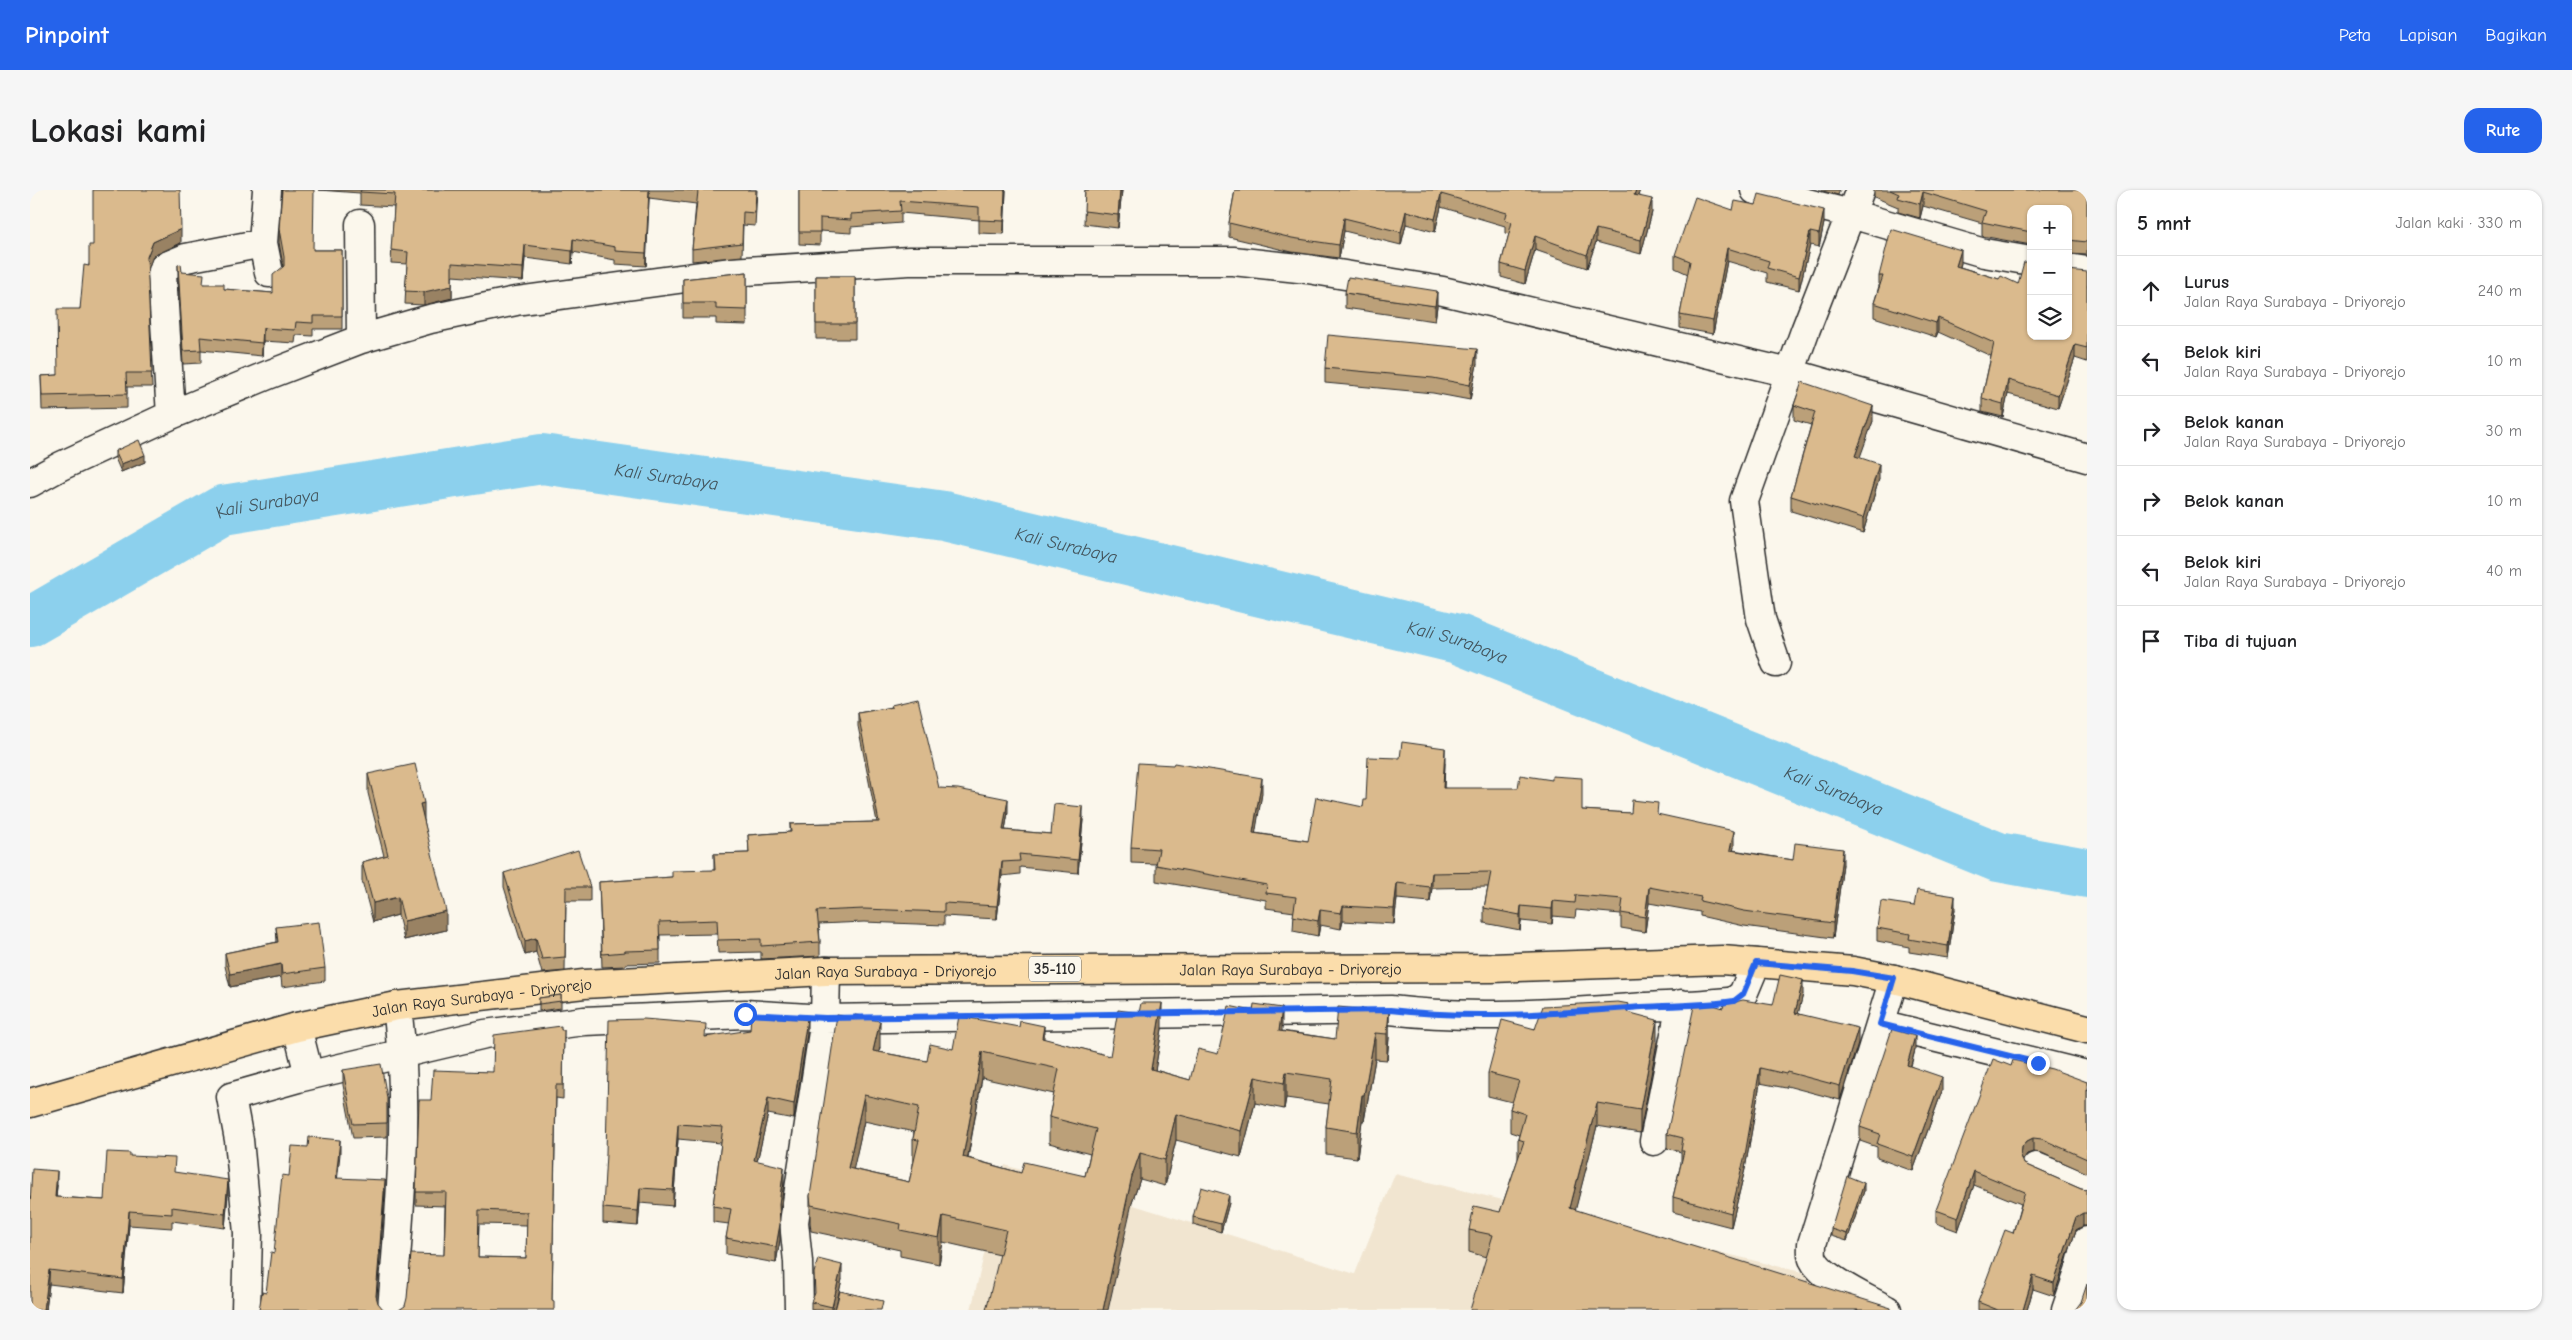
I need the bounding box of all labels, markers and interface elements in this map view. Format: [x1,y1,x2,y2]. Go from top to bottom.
text: Pinpoint [25,21,109,49]
text: Peta [2339,25,2371,46]
text: Lapisan [2399,25,2457,46]
text: Bagikan [2485,25,2547,46]
button: Rute [2464,108,2542,153]
text: Lokasi kami [30,110,207,151]
map controls [2027,205,2072,340]
button: + [2027,205,2072,250]
text: 5 mnt [2137,211,2191,235]
text: Jalan kaki · 330 m [2395,214,2522,232]
button: − [2027,250,2072,295]
text: Lurus [2184,271,2229,293]
icon: ahead [2137,277,2165,305]
text: 240 m [2478,282,2522,300]
text: Jalan Raya Surabaya - Driyorejo [2184,293,2406,311]
button: layers [2027,295,2072,340]
text: Belok kiri [2184,341,2261,363]
icon: left [2137,347,2165,375]
text: 10 m [2487,352,2522,370]
text: Jalan Raya Surabaya - Driyorejo [2184,363,2406,381]
text: Belok kanan [2184,411,2284,433]
icon: right [2137,417,2165,445]
text: 30 m [2486,422,2522,440]
text: Jalan Raya Surabaya - Driyorejo [2184,433,2406,451]
water label: Kali Surabaya [613,459,720,495]
water label: Kali Surabaya [211,485,321,523]
icon: right [2137,487,2165,515]
text: Belok kanan [2184,490,2284,512]
text: 10 m [2487,492,2522,510]
water label: Kali Surabaya [1013,523,1120,568]
text: Belok kiri [2184,551,2261,573]
icon: left [2137,557,2165,585]
text: 40 m [2486,562,2522,580]
text: Jalan Raya Surabaya - Driyorejo [2184,573,2406,591]
water label: Kali Surabaya [1405,617,1511,669]
icon: arrive [2137,627,2165,655]
text: Tiba di tujuan [2184,630,2297,652]
water label: Kali Surabaya [1781,762,1886,821]
road number: 35-110 [1029,956,1081,982]
street label: Jalan Raya Surabaya - Driyorejo [1179,960,1402,979]
street label: Jalan Raya Surabaya - Driyorejo [774,962,997,984]
street label: Jalan Raya Surabaya - Driyorejo [370,976,592,1021]
route start [734,1003,757,1026]
route end [2027,1052,2050,1075]

